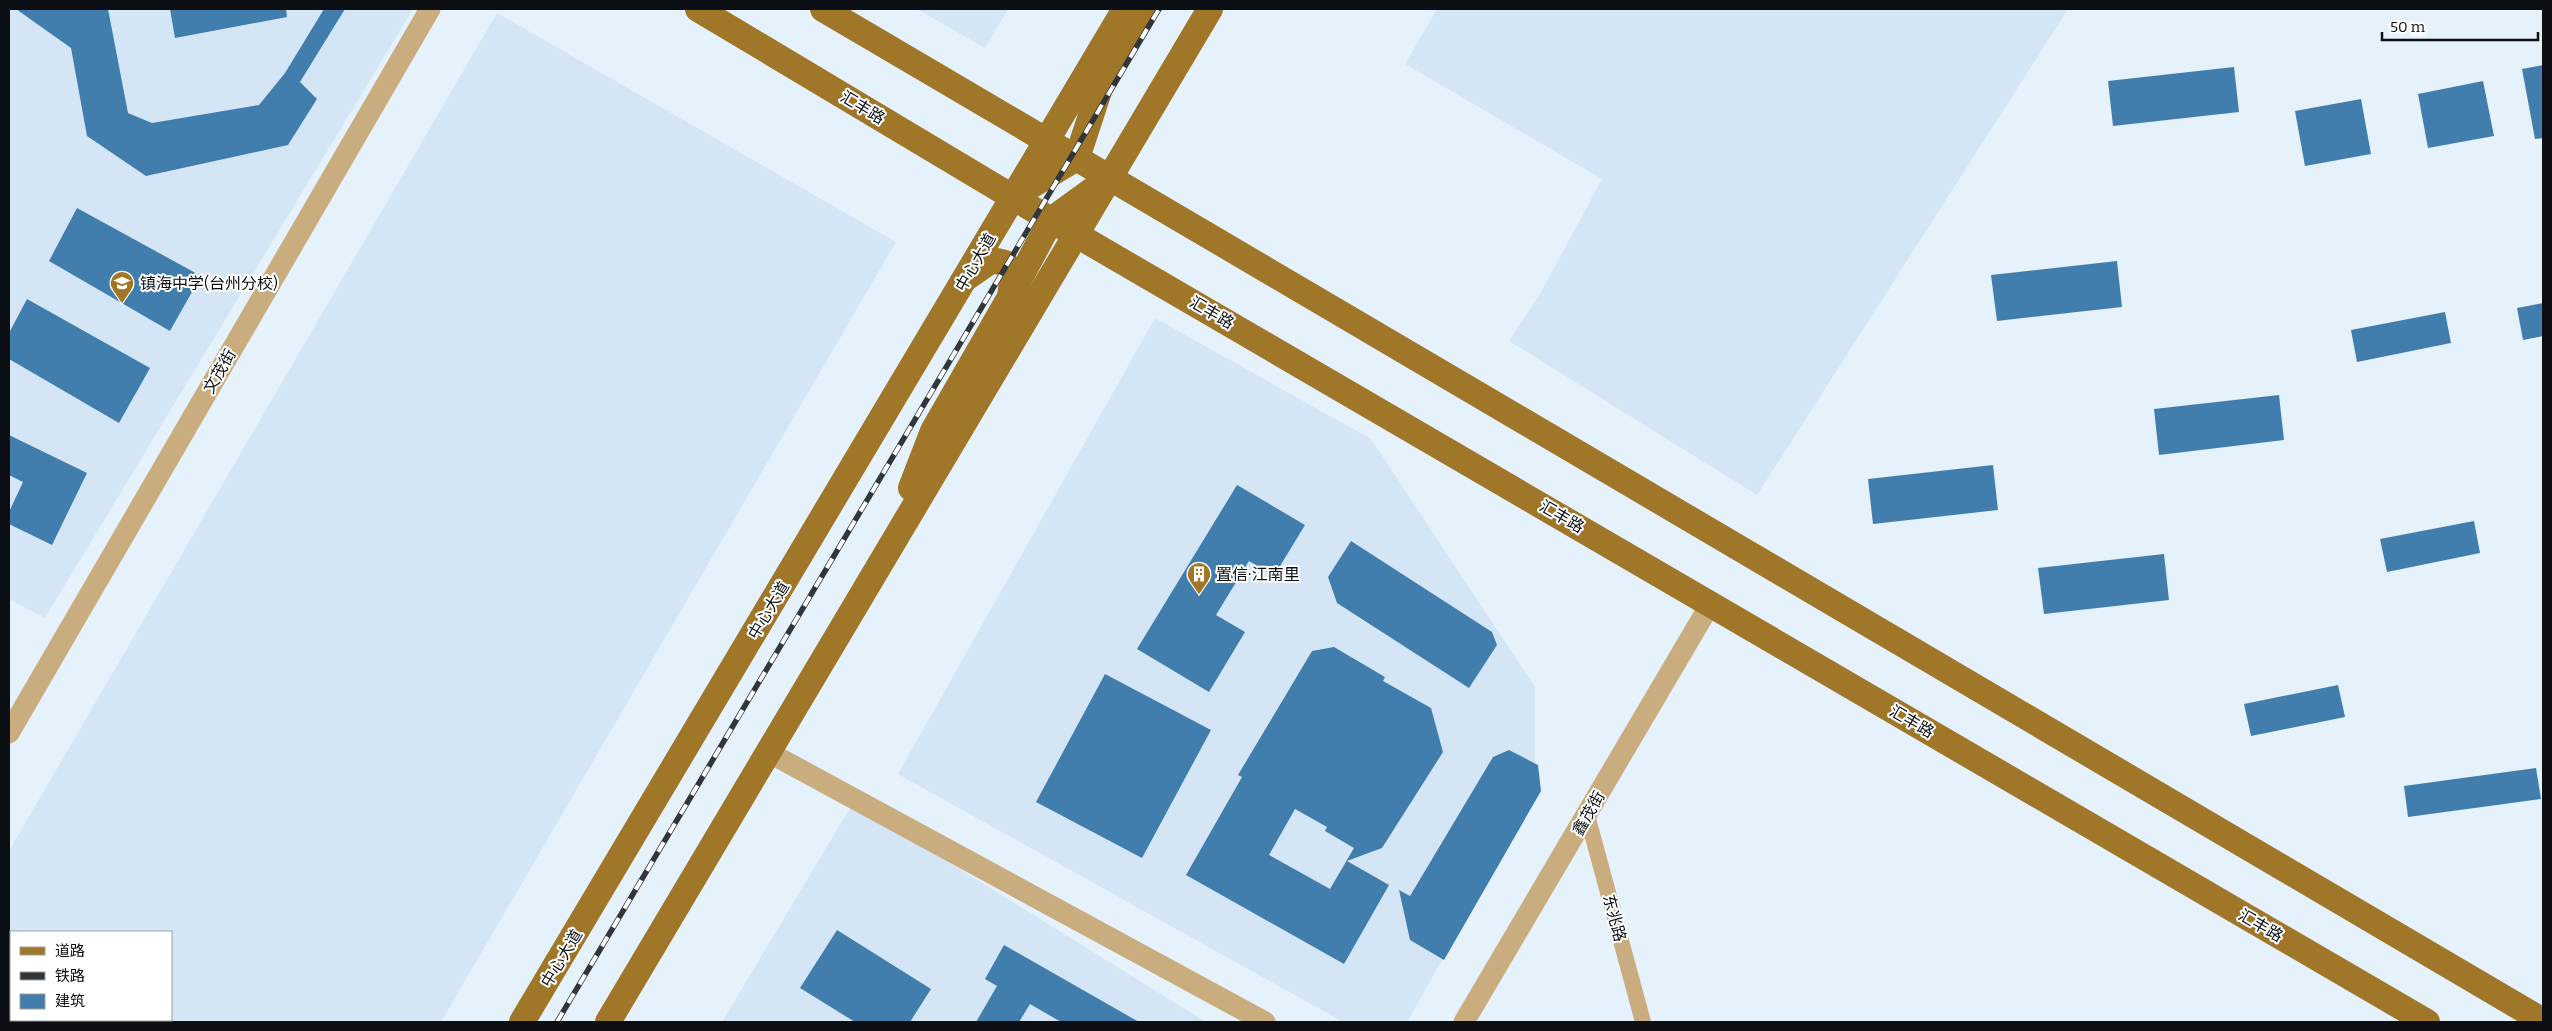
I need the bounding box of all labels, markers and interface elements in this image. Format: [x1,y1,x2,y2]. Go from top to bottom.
scale bar [2382,10,2538,42]
text: 50 m [2390,18,2426,36]
street label: 汇丰路 [837,87,888,128]
street label: 中心大道 [951,230,1000,295]
school or university icon: 镇海中学(台州分校) [109,270,135,304]
place label: 镇海中学(台州分校) [140,274,278,293]
street label: 汇丰路 [1186,292,1237,333]
street label: 文茂街 [199,346,240,397]
street label: 汇丰路 [1536,496,1587,537]
building icon: 置信·江南里 [1186,561,1212,595]
place label: 置信·江南里 [1216,565,1299,584]
street label: 中心大道 [744,578,793,643]
street label: 汇丰路 [1886,701,1937,742]
street label: 鑫茂街 [1568,788,1609,839]
street label: 东兆路 [1599,892,1630,944]
street label: 汇丰路 [2235,905,2286,946]
street label: 中心大道 [537,926,586,991]
legend [10,931,172,1021]
text: 道路 [55,942,85,960]
text: 铁路 [55,967,85,985]
text: 建筑 [55,992,85,1010]

